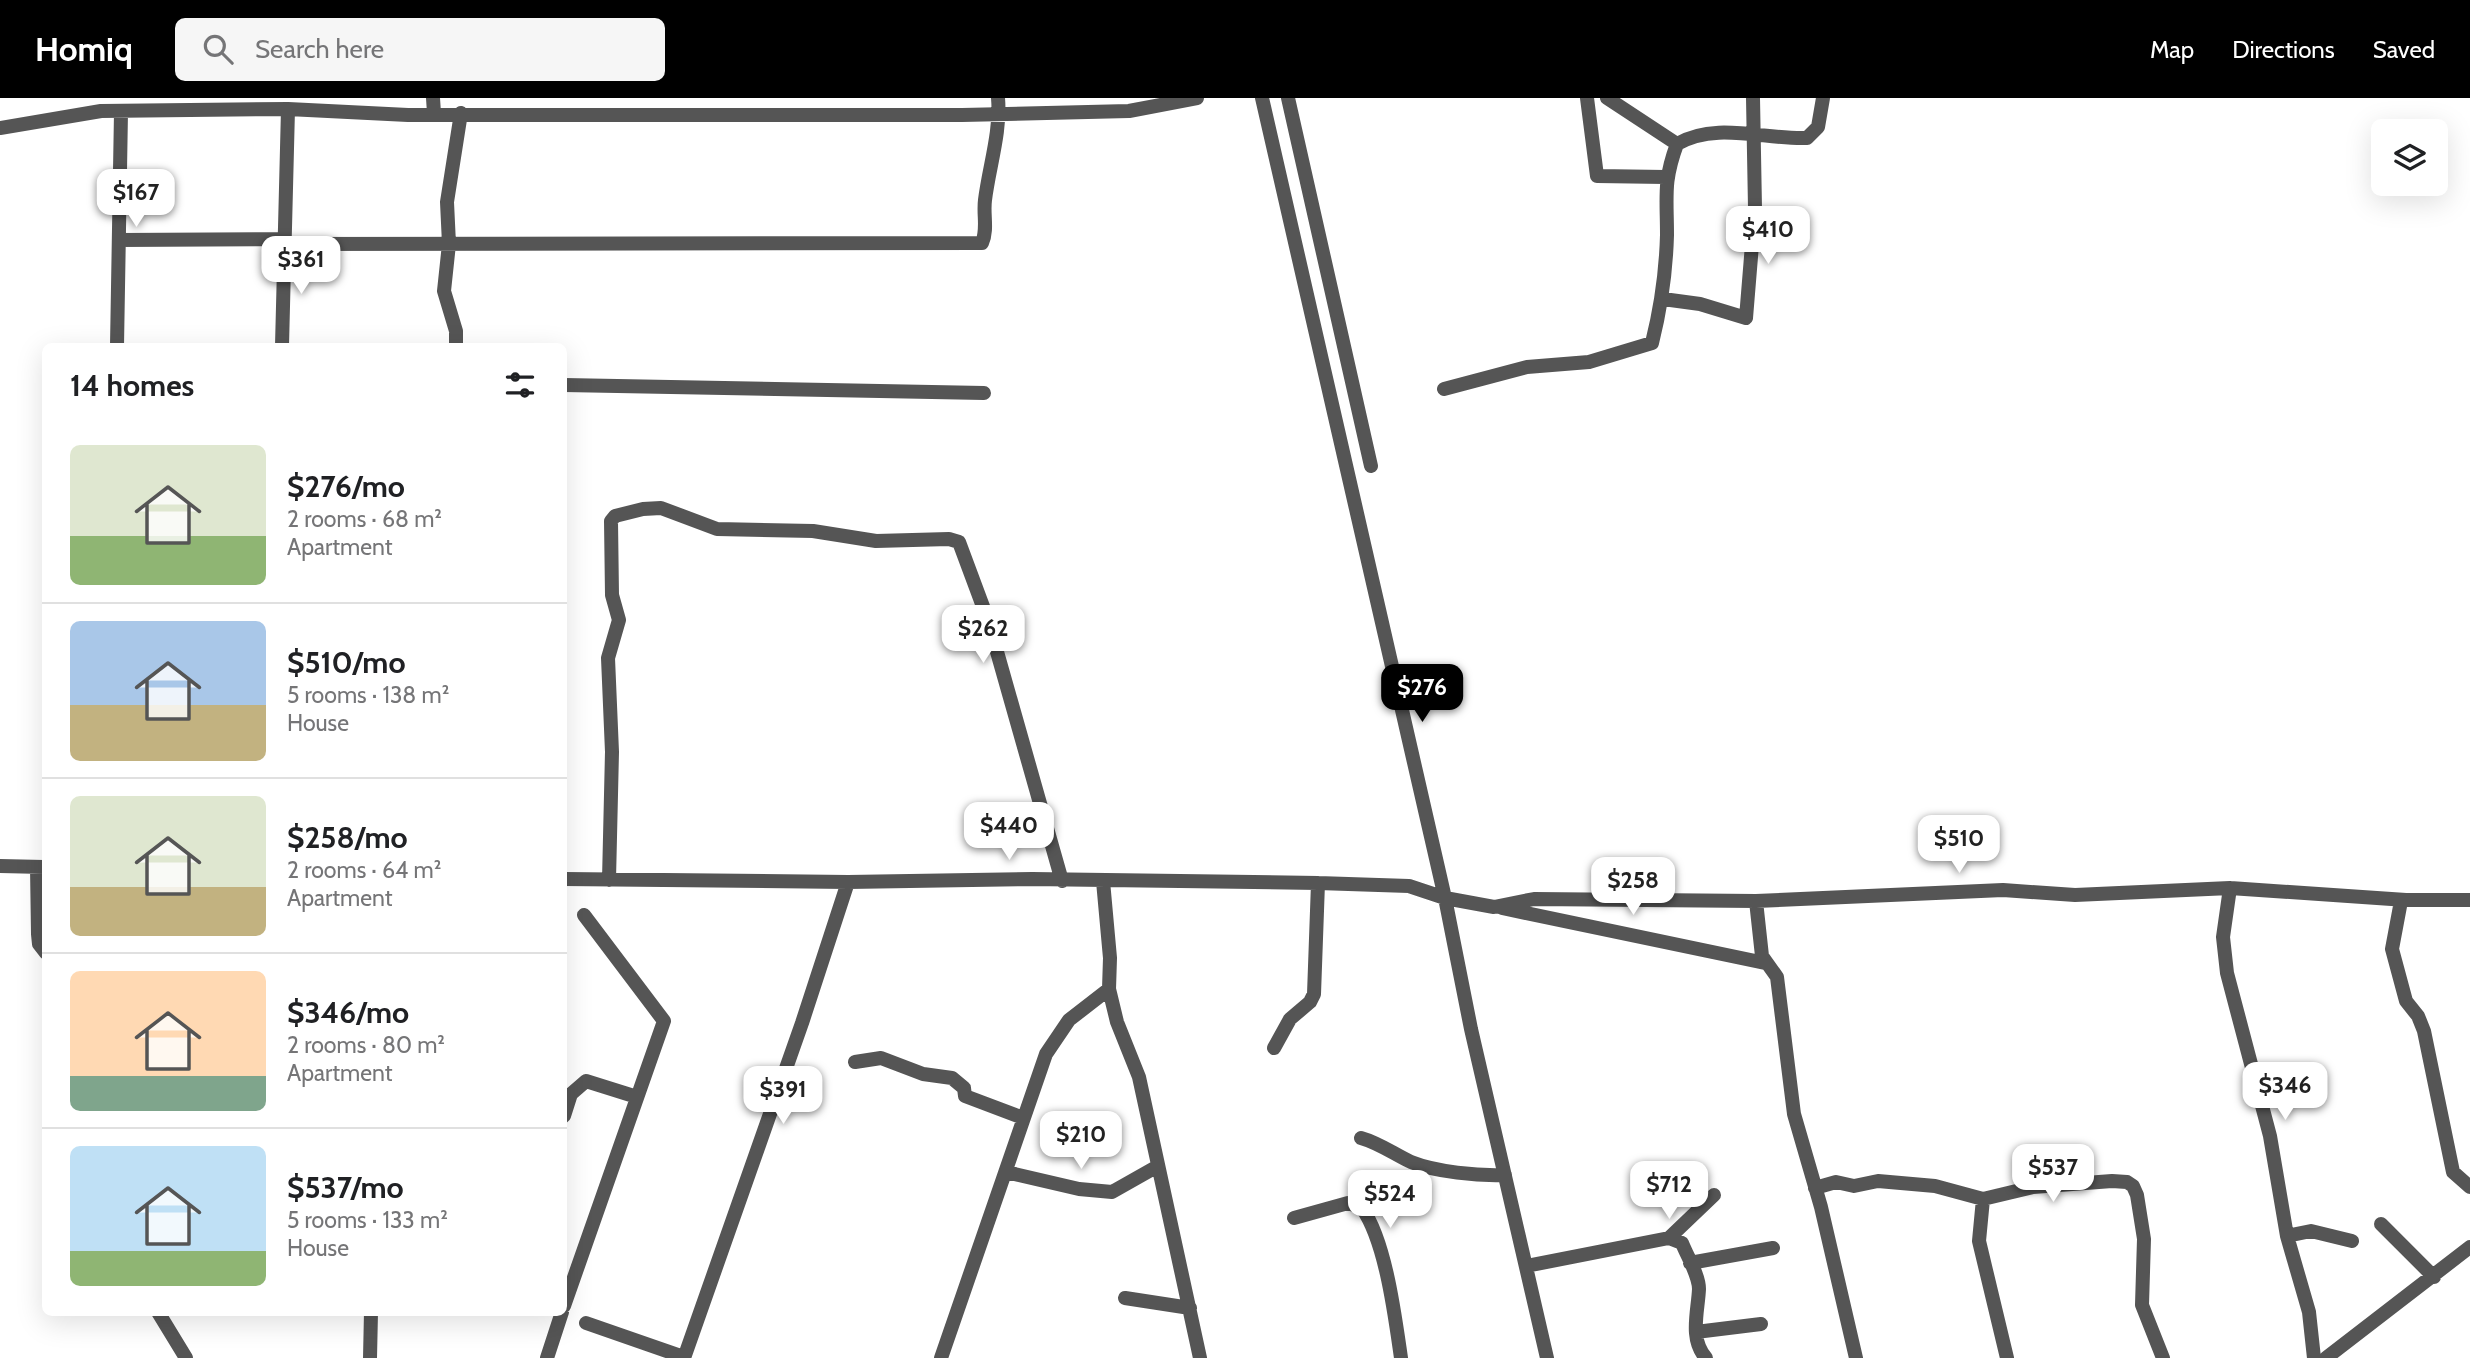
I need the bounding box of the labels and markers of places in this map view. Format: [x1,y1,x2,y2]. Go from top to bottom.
pin: $167 [95,170,177,229]
pin: $410 [1727,206,1809,266]
pin: $361 [260,236,342,296]
pin: $262 [942,606,1024,665]
pin: $276 [1381,664,1463,724]
pin: $440 [968,802,1050,862]
pin: $510 [1918,816,2000,875]
pin: $258 [1592,858,1674,917]
pin: $346 [2244,1062,2326,1122]
pin: $391 [742,1066,824,1126]
pin: $210 [1040,1112,1122,1171]
pin: $537 [2012,1144,2094,1204]
pin: $712 [1628,1162,1710,1221]
pin: $524 [1349,1170,1431,1230]

